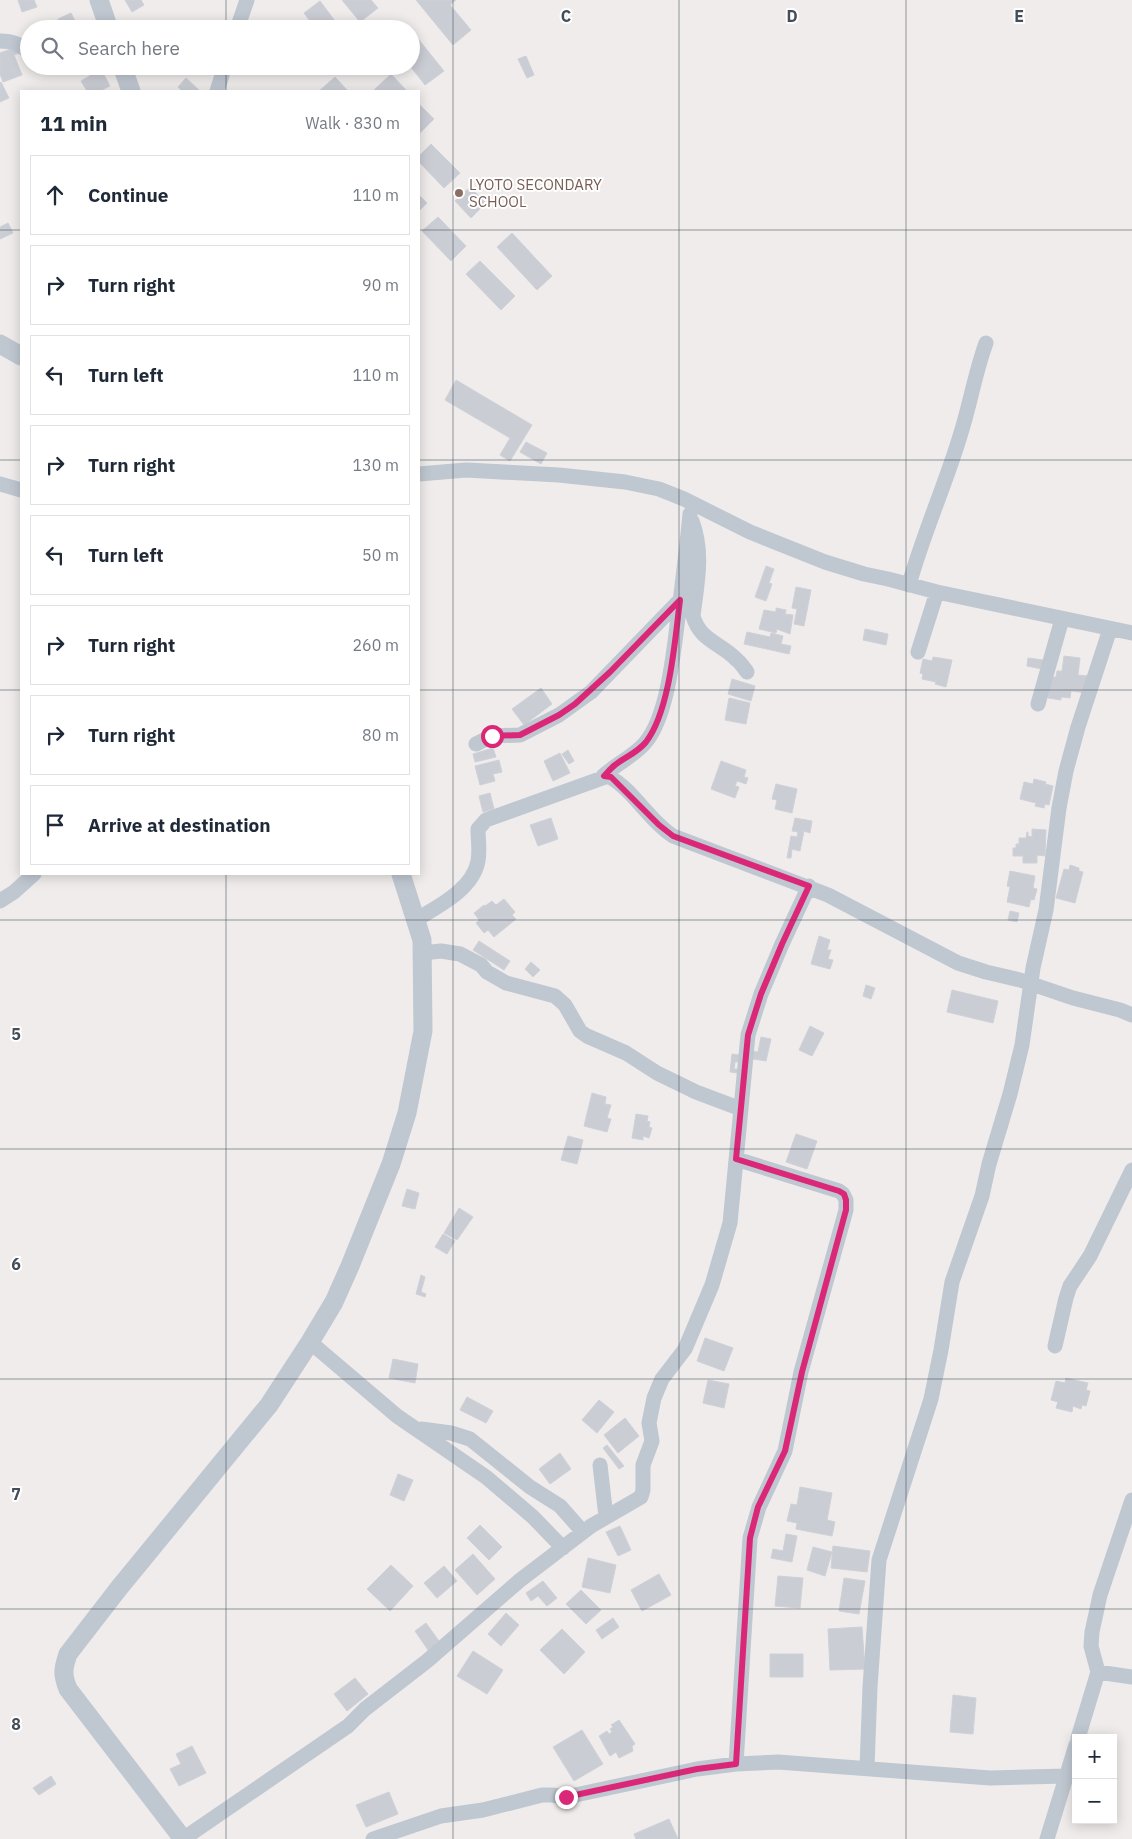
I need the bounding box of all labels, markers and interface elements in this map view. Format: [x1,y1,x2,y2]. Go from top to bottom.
text: C [561,6,571,26]
text: D [786,6,798,26]
text: E [1014,6,1024,26]
search box [20,20,420,75]
icon: search [38,34,66,62]
text: Search here [78,36,180,60]
text: 11 min [40,109,107,137]
text: Walk · 830 m [305,113,400,133]
place label: LYOTO SECONDARY SCHOOL [469,175,602,211]
icon: ahead [41,181,69,209]
text: Continue [88,183,168,207]
text: 110 m [352,185,399,205]
marker: LYOTO SECONDARY SCHOOL [453,187,465,199]
icon: right [41,271,69,299]
text: Turn right [88,273,175,297]
text: 90 m [362,275,399,295]
icon: left [41,361,69,389]
text: Turn left [88,363,164,387]
text: 110 m [352,365,399,385]
icon: right [41,451,69,479]
text: Turn right [88,453,175,477]
text: 130 m [352,455,399,475]
icon: left [41,541,69,569]
text: Turn left [88,543,164,567]
text: 50 m [362,545,399,565]
icon: right [41,631,69,659]
text: Turn right [88,633,175,657]
text: 260 m [352,635,399,655]
icon: right [41,721,69,749]
text: Turn right [88,723,175,747]
text: 80 m [362,725,399,745]
route start [481,725,504,748]
icon: arrive [41,811,69,839]
text: Arrive at destination [88,813,271,837]
text: 5 [11,1024,21,1044]
text: 6 [11,1254,21,1274]
text: 7 [11,1484,21,1504]
text: 8 [11,1714,21,1734]
map controls [1072,1734,1117,1824]
button: + [1072,1734,1117,1779]
button: − [1072,1779,1117,1824]
route end [555,1786,578,1809]

